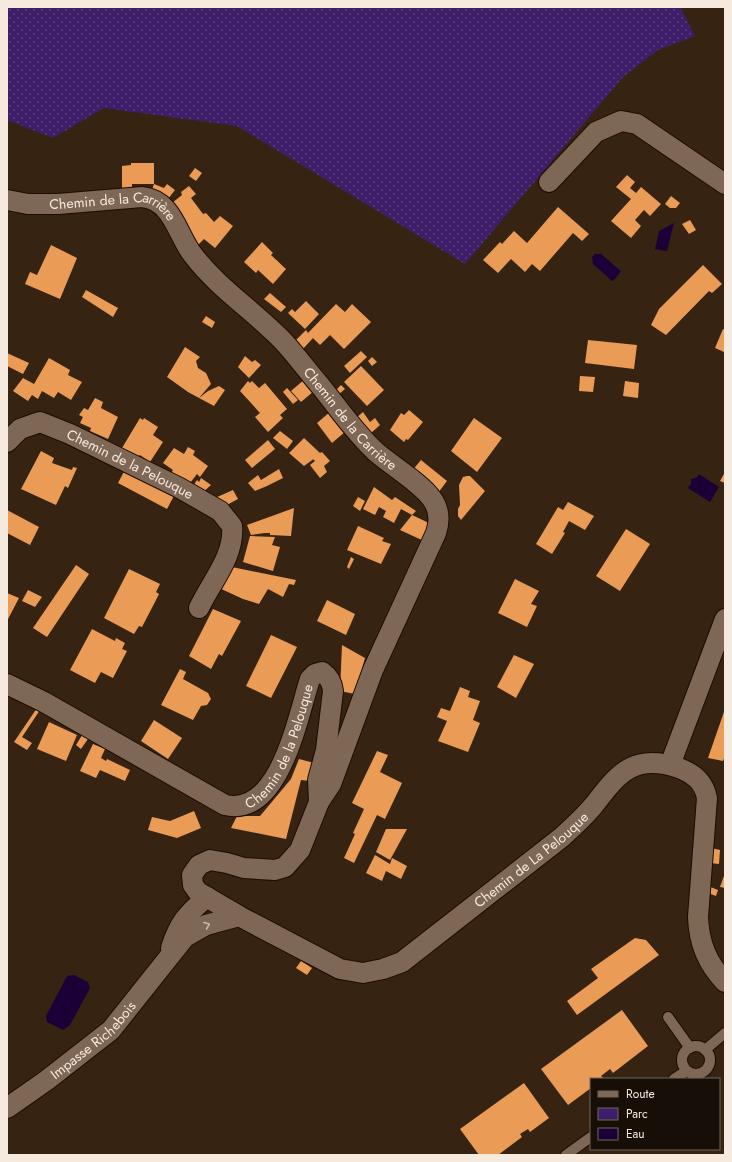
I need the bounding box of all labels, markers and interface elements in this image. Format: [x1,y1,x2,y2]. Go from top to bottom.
street label: Chemin de la Carrière [49,187,181,225]
street label: Chemin de la Carrière [299,363,401,475]
street label: Chemin de la Pelouque [63,424,197,504]
street label: Chemin de la Pelouque [241,682,318,813]
street label: Chemin de La Pelouque [470,807,593,912]
one-way arrow [203,922,210,930]
street label: Impasse Richebois [46,996,141,1084]
legend [590,1078,720,1150]
text: Route [626,1085,655,1103]
text: Parc [626,1105,648,1123]
text: Eau [626,1125,645,1143]

